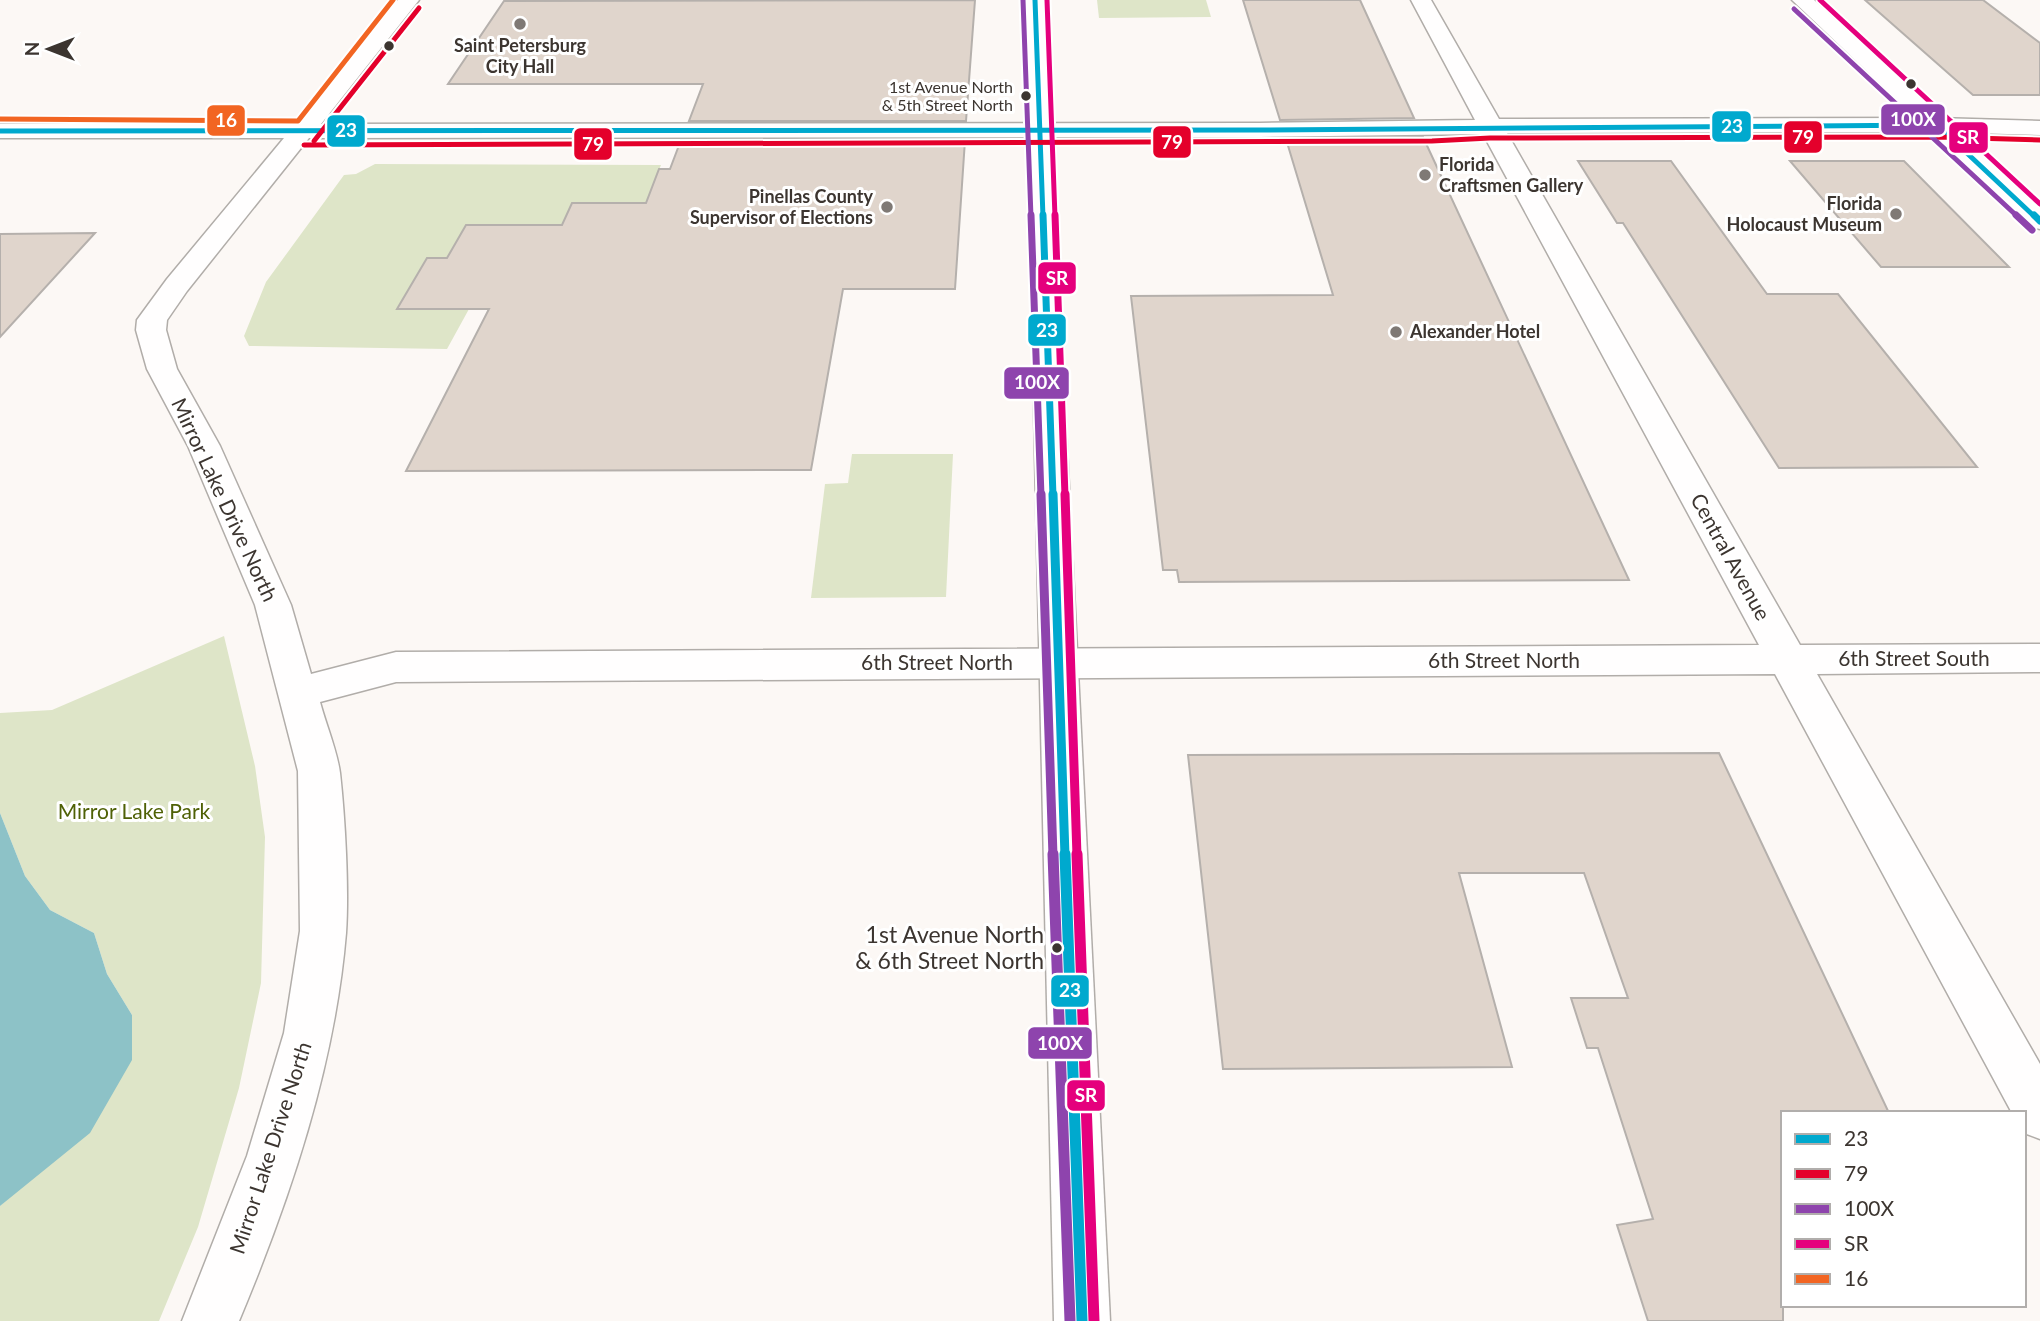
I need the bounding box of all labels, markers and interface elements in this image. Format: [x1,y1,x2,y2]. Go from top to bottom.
north arrow [14,14,84,84]
marker: Saint Petersburg City Hall [512,16,528,32]
place label: Saint Petersburg City Hall [454,34,587,77]
unlabelled marker [382,39,396,53]
text: N [20,42,43,56]
place label: 1st Avenue North & 5th Street North [882,77,1013,114]
unlabelled marker [1904,77,1918,91]
marker: 1st Avenue North & 5th Street North [1019,89,1033,103]
line badge: 100X [1880,103,1946,136]
line badge: 16 [206,104,246,137]
text: 100X [1890,107,1936,130]
text: 16 [215,108,237,131]
line badge: 23 [1711,110,1752,143]
line badge: 23 [326,114,366,148]
text: 23 [1721,114,1743,137]
text: 23 [335,118,357,141]
line badge: 79 [1783,120,1823,154]
line badge: SR [1948,121,1989,154]
line badge: 79 [1152,125,1192,159]
text: 79 [1792,125,1814,148]
text: SR [1957,125,1980,148]
line badge: 79 [573,127,613,161]
text: 79 [1161,130,1183,153]
text: 79 [582,132,604,155]
place label: Florida Craftsmen Gallery [1439,153,1584,196]
marker: Florida Craftsmen Gallery [1417,167,1433,183]
place label: Pinellas County Supervisor of Elections [690,185,874,228]
place label: Florida Holocaust Museum [1727,192,1882,235]
marker: Pinellas County Supervisor of Elections [879,199,895,215]
marker: Florida Holocaust Museum [1888,206,1904,222]
line badge: SR [1037,261,1077,295]
text: SR [1046,266,1069,289]
line badge: 23 [1027,313,1067,347]
text: 23 [1036,318,1058,341]
place label: Alexander Hotel [1409,320,1540,342]
marker: Alexander Hotel [1388,324,1404,340]
line badge: 100X [1003,366,1070,400]
text: 100X [1014,370,1060,393]
street label: Mirror Lake Drive North [167,394,283,605]
street label: Central Avenue [1686,489,1776,624]
street label: 6th Street South [1838,645,1990,670]
street label: 6th Street North [1428,647,1580,672]
street label: 6th Street North [861,649,1013,674]
park label: Mirror Lake Park [58,798,211,823]
place label: 1st Avenue North & 6th Street North [855,920,1044,974]
marker: 1st Avenue North & 6th Street North [1050,941,1064,955]
line badge: 23 [1050,974,1090,1008]
text: 23 [1059,978,1081,1001]
line badge: 100X [1027,1026,1093,1060]
text: 100X [1037,1031,1083,1054]
street label: Mirror Lake Drive North [223,1038,316,1257]
line badge: SR [1066,1079,1106,1112]
text: SR [1075,1083,1098,1106]
legend [1781,1111,2026,1307]
text: 23 [1844,1125,1868,1150]
text: 79 [1844,1160,1868,1185]
text: 100X [1844,1195,1895,1220]
text: SR [1844,1230,1869,1255]
text: 16 [1844,1265,1868,1290]

